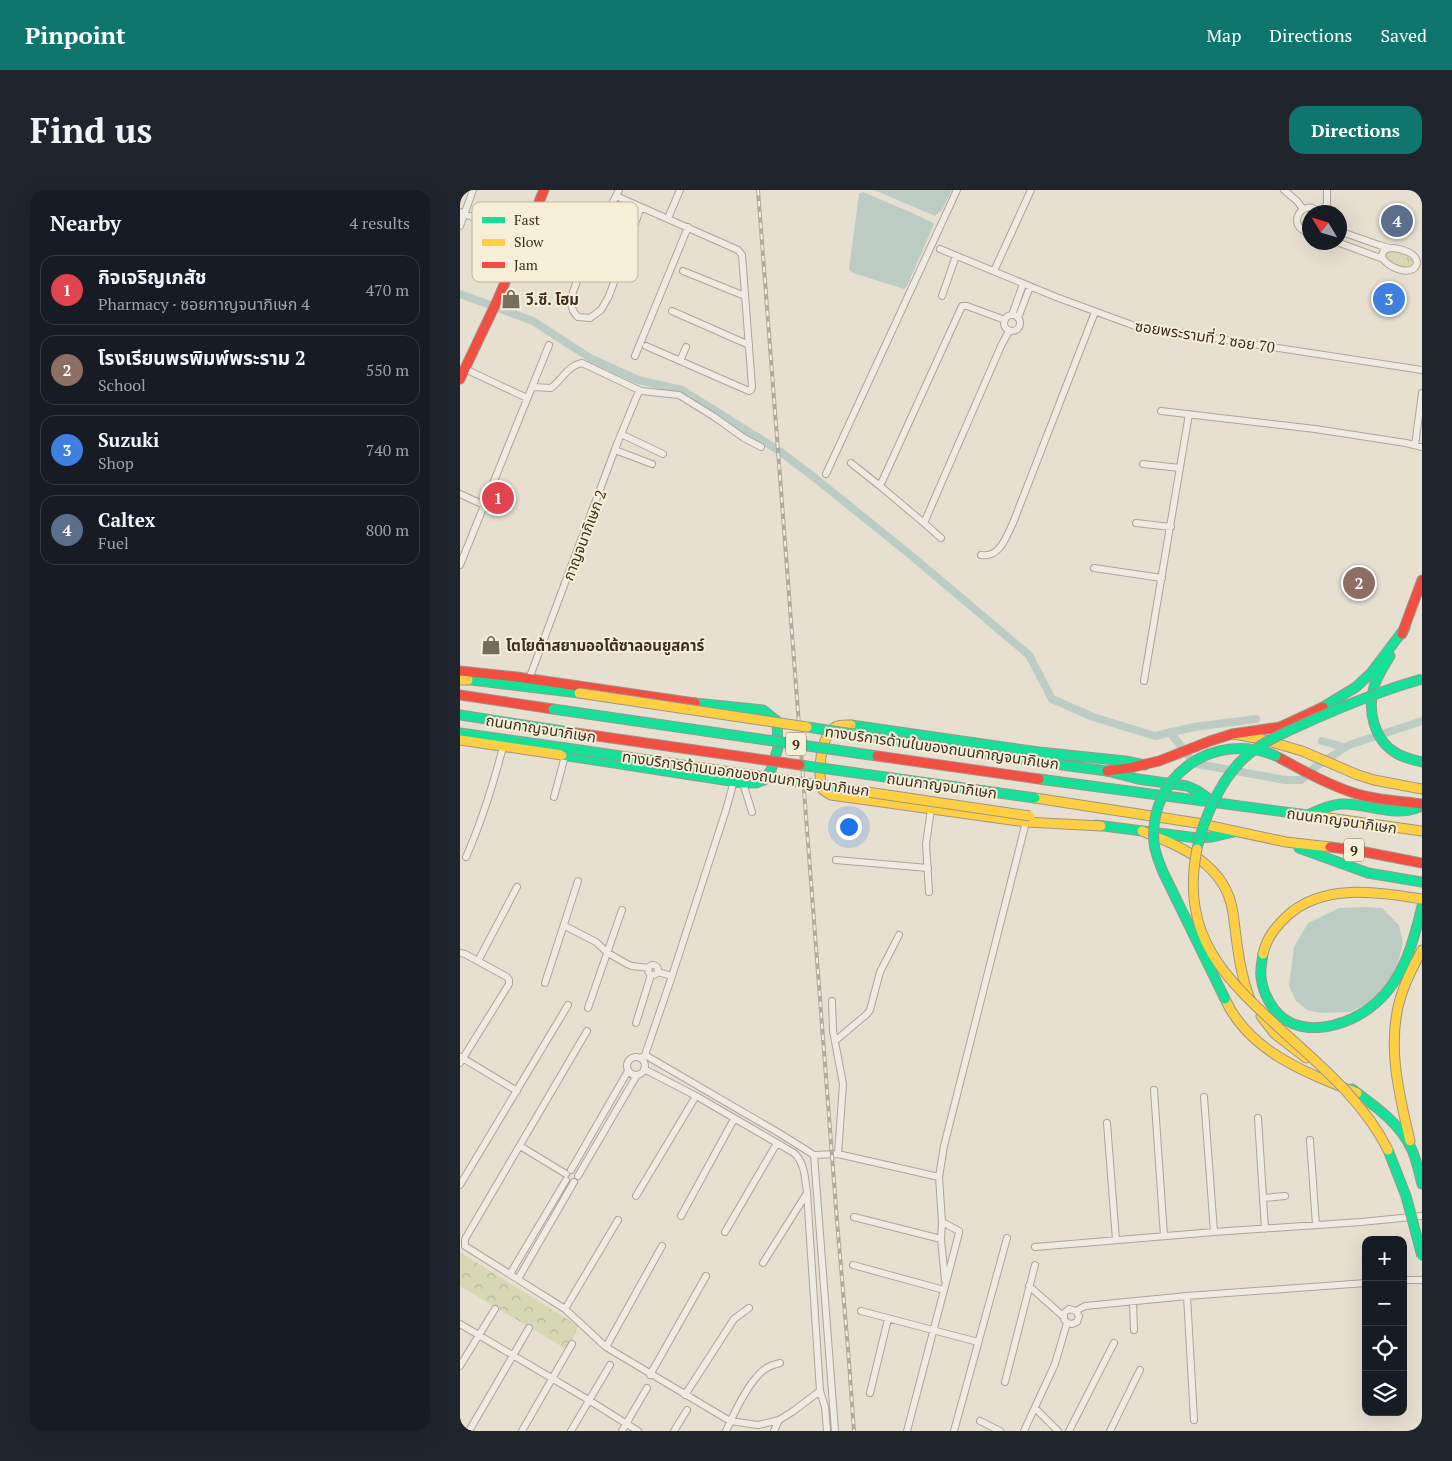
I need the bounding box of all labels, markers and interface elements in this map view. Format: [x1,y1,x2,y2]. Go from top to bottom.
text: Pinpoint [25,19,126,51]
text: Map [1206,23,1241,47]
text: Directions [1269,23,1352,47]
text: Saved [1380,23,1427,47]
button: Directions [1289,106,1422,154]
text: Find us [30,107,152,153]
legend [472,202,638,282]
pin: 4 [1381,202,1413,240]
north arrow [1302,205,1347,250]
text: Nearby [50,209,121,237]
text: Fast [514,210,541,229]
text: 4 results [350,212,410,234]
text: Slow [514,232,544,251]
text: Jam [514,255,538,274]
text: กิจเจริญเภสัช [98,264,207,289]
text: 1 [62,279,72,301]
text: 470 m [366,279,409,301]
pin: 3 [1373,280,1405,318]
shop icon: วี.ซี. โฮม [500,288,522,310]
place label: วี.ซี. โฮม [525,289,579,309]
text: Pharmacy · ซอยกาญจนาภิเษก 4 [98,293,310,315]
street label: ซอยพระรามที่ 2 ซอย 70 [1134,315,1276,357]
text: โรงเรียนพรพิมพ์พระราม 2 [98,345,306,370]
text: 2 [62,359,72,381]
text: 550 m [366,359,409,381]
text: School [98,374,146,396]
text: Suzuki [98,427,159,452]
text: 3 [62,439,72,461]
text: 740 m [366,439,409,461]
text: Shop [98,452,134,474]
pin: 1 [482,479,514,517]
street label: กาญจนาภิเษก 2 [558,487,610,583]
text: Caltex [98,507,155,532]
text: 4 [62,519,72,541]
text: 800 m [366,519,409,541]
text: Fuel [98,532,129,554]
pin: 2 [1343,564,1375,602]
shop icon: โตโยต้าสยามออโต้ซาลอนยูสคาร์ [480,634,502,656]
place label: โตโยต้าสยามออโต้ซาลอนยูสคาร์ [506,635,705,656]
street label: ถนนกาญจนาภิเษก [484,709,598,747]
street label: ทางบริการด้านในของถนนกาญจนาภิเษก [824,721,1060,773]
road number: 9 [786,732,806,756]
street label: ทางบริการด้านนอกของถนนกาญจนาภิเษก [621,746,871,800]
street label: ถนนกาญจนาภิเษก [885,767,999,803]
street label: ถนนกาญจนาภิเษก [1285,802,1399,838]
your location [836,814,862,840]
road number: 9 [1344,838,1364,862]
map controls [1362,1236,1407,1416]
button: + [1362,1236,1407,1281]
button: − [1362,1281,1407,1326]
button: locate [1362,1326,1407,1371]
button: layers [1362,1371,1407,1416]

